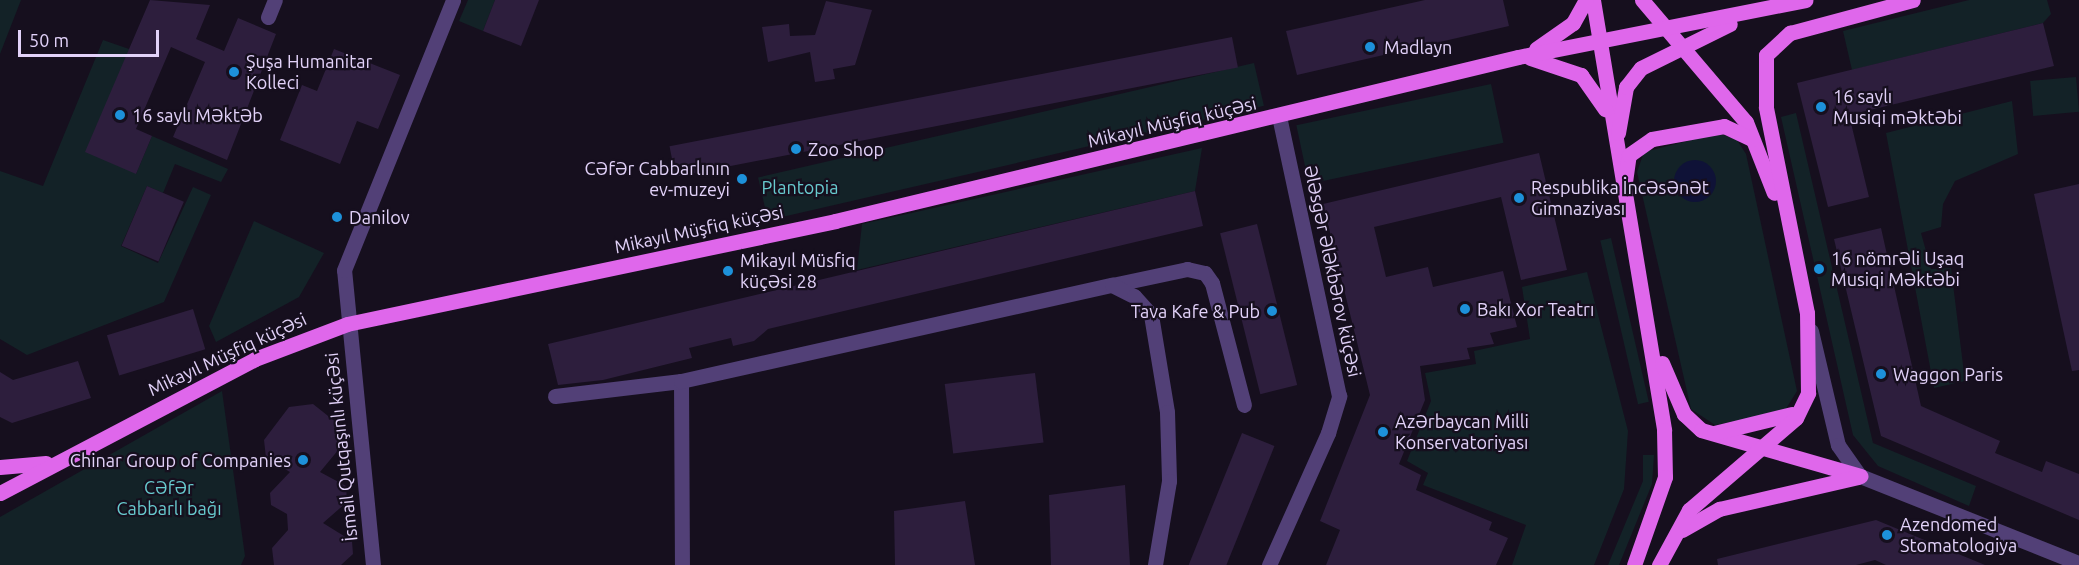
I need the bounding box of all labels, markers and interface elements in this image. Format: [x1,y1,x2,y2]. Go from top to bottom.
scale bar [21,18,162,56]
text: 50 m [29,30,69,50]
place label: Madlayn [1384,36,1452,58]
marker: Madlayn [1361,38,1379,56]
place label: Şuşa Humanitar Kolleci [246,51,372,94]
marker: Şuşa Humanitar Kolleci [227,65,241,79]
place label: 16 saylı Musiqi məktəbi [1833,86,1962,128]
street label: Mikayıl Müşfiq küçəsi [1086,92,1258,152]
marker: 16 saylı Musiqi məktəbi [1814,100,1828,114]
place label: 16 saylı Məktəb [132,104,263,126]
marker: 16 saylı Məktəb [113,108,127,122]
place label: Zoo Shop [808,138,884,160]
marker: Zoo Shop [789,142,803,156]
place label: Cəfər Cabbarlının ev-muzeyi [585,158,730,201]
street label: Ələsgər Ələkbərov küçəsi [1300,163,1366,379]
marker: Cəfər Cabbarlının ev-muzeyi [735,172,749,186]
park label: Plantopia [762,176,838,198]
place label: Respublika İncəsənət Gimnaziyası [1531,177,1709,219]
marker: Respublika İncəsənət Gimnaziyası [1512,191,1526,205]
street label: Mikayıl Müşfiq küçəsi [612,201,786,257]
place label: Danilov [349,206,410,228]
marker: Danilov [330,210,344,224]
place label: 16 nömrəli Uşaq Musiqi Məktəbi [1831,248,1964,290]
place label: Mikayıl Müsfiq küçəsi 28 [740,250,856,292]
marker: 16 nömrəli Uşaq Musiqi Məktəbi [1812,262,1826,276]
marker: Mikayıl Müsfiq küçəsi 28 [721,264,735,278]
place label: Bakı Xor Teatrı [1477,298,1594,320]
place label: Tava Kafe & Pub [1131,300,1260,322]
marker: Bakı Xor Teatrı [1458,302,1472,316]
marker: Tava Kafe & Pub [1265,304,1279,318]
street label: Mikayıl Müşfiq küçəsi [144,308,310,400]
street label: İsmail Qutqaşınlı küçəsi [320,352,362,542]
place label: Waggon Paris [1893,363,2003,385]
marker: Waggon Paris [1874,367,1888,381]
place label: Azərbaycan Milli Konservatoriyası [1395,411,1529,454]
marker: Azərbaycan Milli Konservatoriyası [1376,425,1390,439]
place label: Chinar Group of Companies [70,449,291,471]
marker: Chinar Group of Companies [296,453,310,467]
park label: Cəfər Cabbarlı bağı [116,477,222,520]
place label: Azendomed Stomatologiya [1900,514,2017,556]
marker: Azendomed Stomatologiya [1878,526,1896,544]

